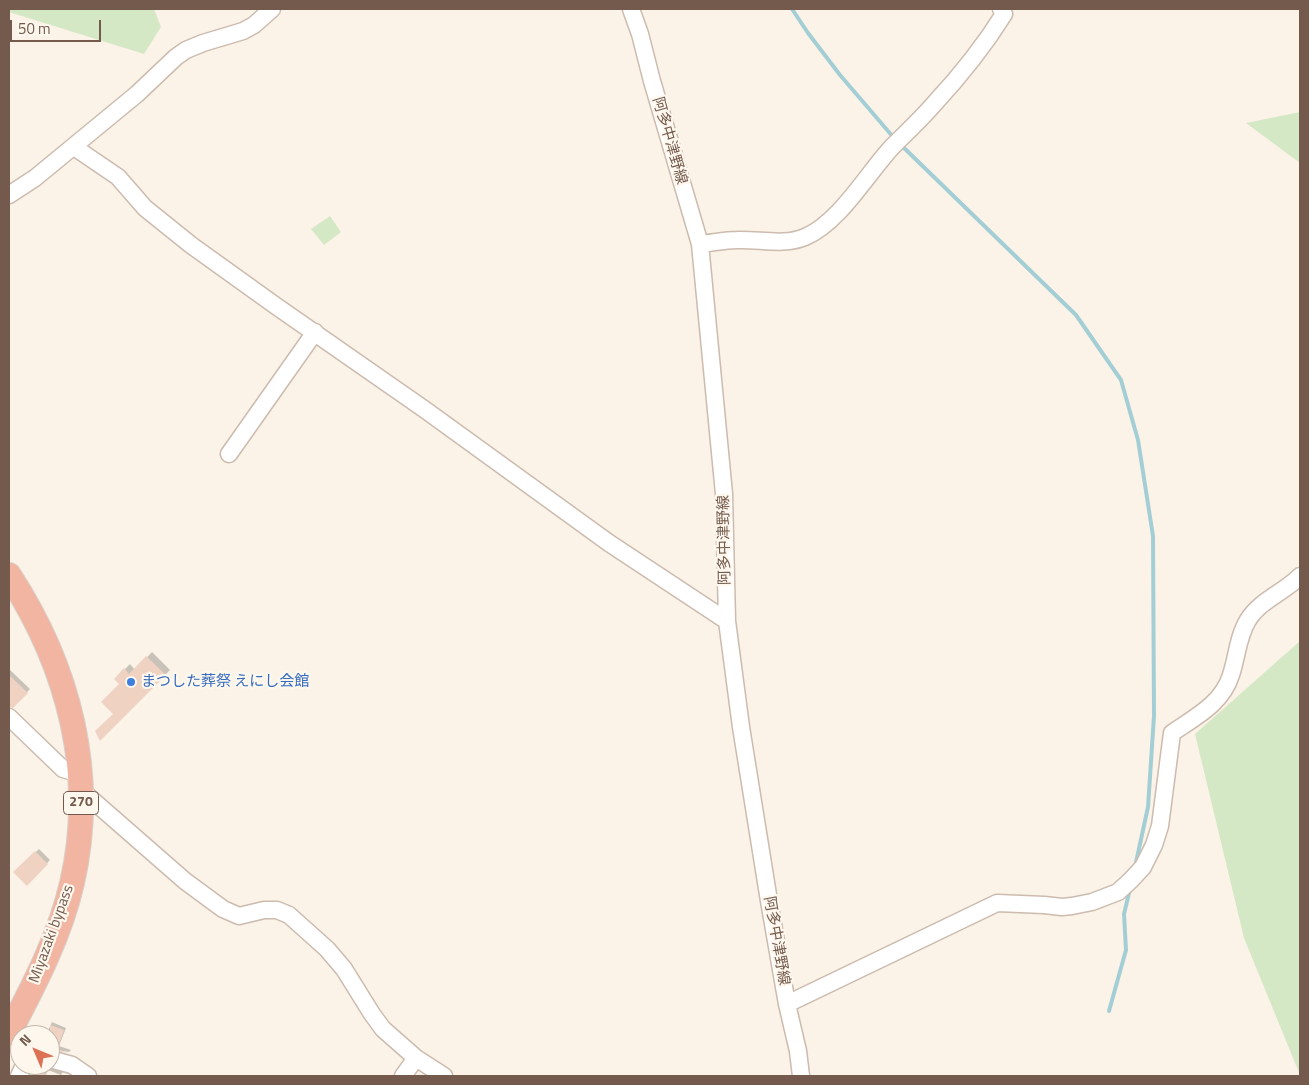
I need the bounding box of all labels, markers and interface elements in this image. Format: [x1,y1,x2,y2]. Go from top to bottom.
scale bar [12,10,104,42]
text: 50 m [18,17,51,40]
street label: 阿多中津野線 [648,95,690,187]
street label: 阿多中津野線 [715,495,735,585]
place label: まつした葬祭 えにし会館 [141,673,309,691]
marker: まつした葬祭 えにし会館 [125,676,137,688]
road number: 270 [64,791,98,814]
street label: Miyazaki bypass [26,883,78,985]
street label: 阿多中津野線 [759,895,793,987]
north arrow [10,1025,60,1075]
text: N [14,1029,36,1051]

